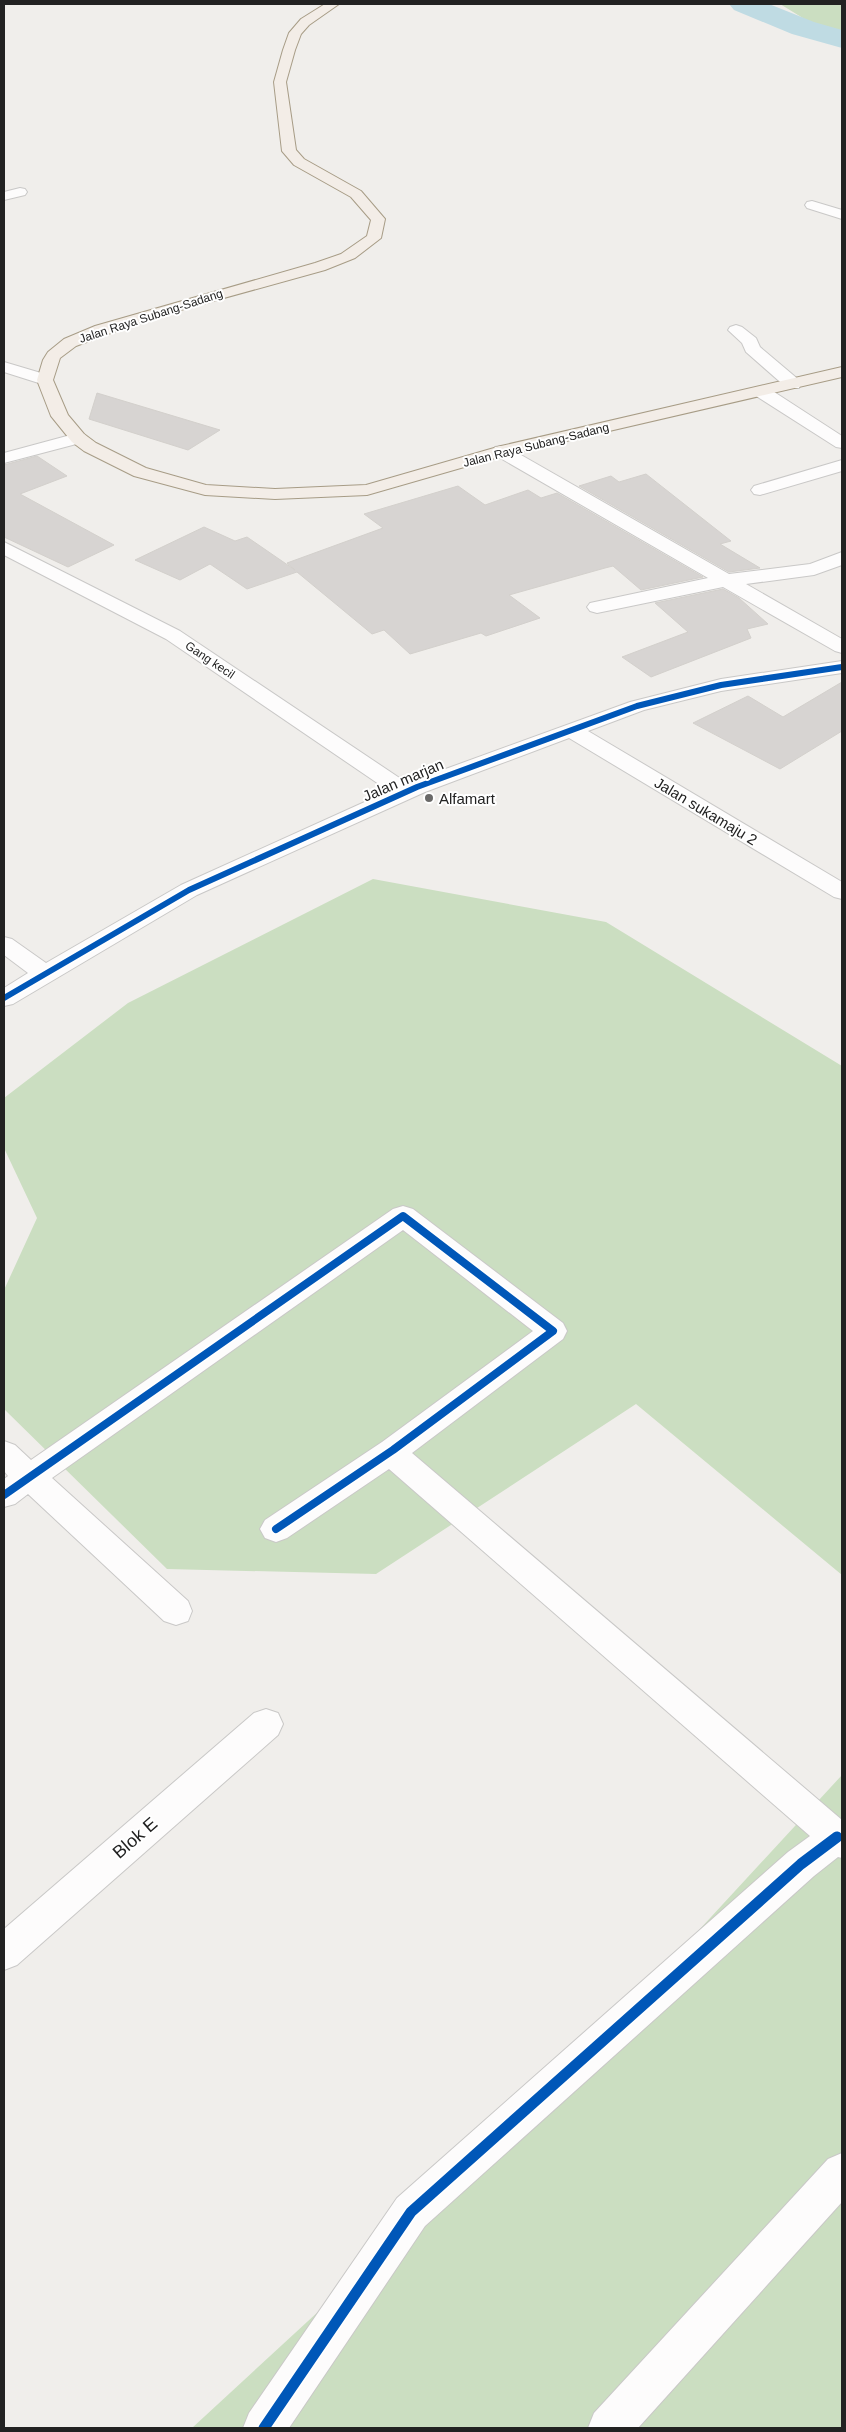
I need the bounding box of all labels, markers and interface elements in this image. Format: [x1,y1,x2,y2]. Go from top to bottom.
street label: Jalan Raya Subang-Sadang [77,286,225,346]
street label: Jalan Raya Subang-Sadang [461,420,611,470]
street label: Gang kecil [183,638,237,682]
street label: Jalan marjan [360,755,446,805]
street label: Jalan sukamaju 2 [652,774,760,848]
place label: Alfamart [439,790,496,807]
marker: Alfamart [423,792,435,804]
street label: Blok E [109,1813,161,1863]

